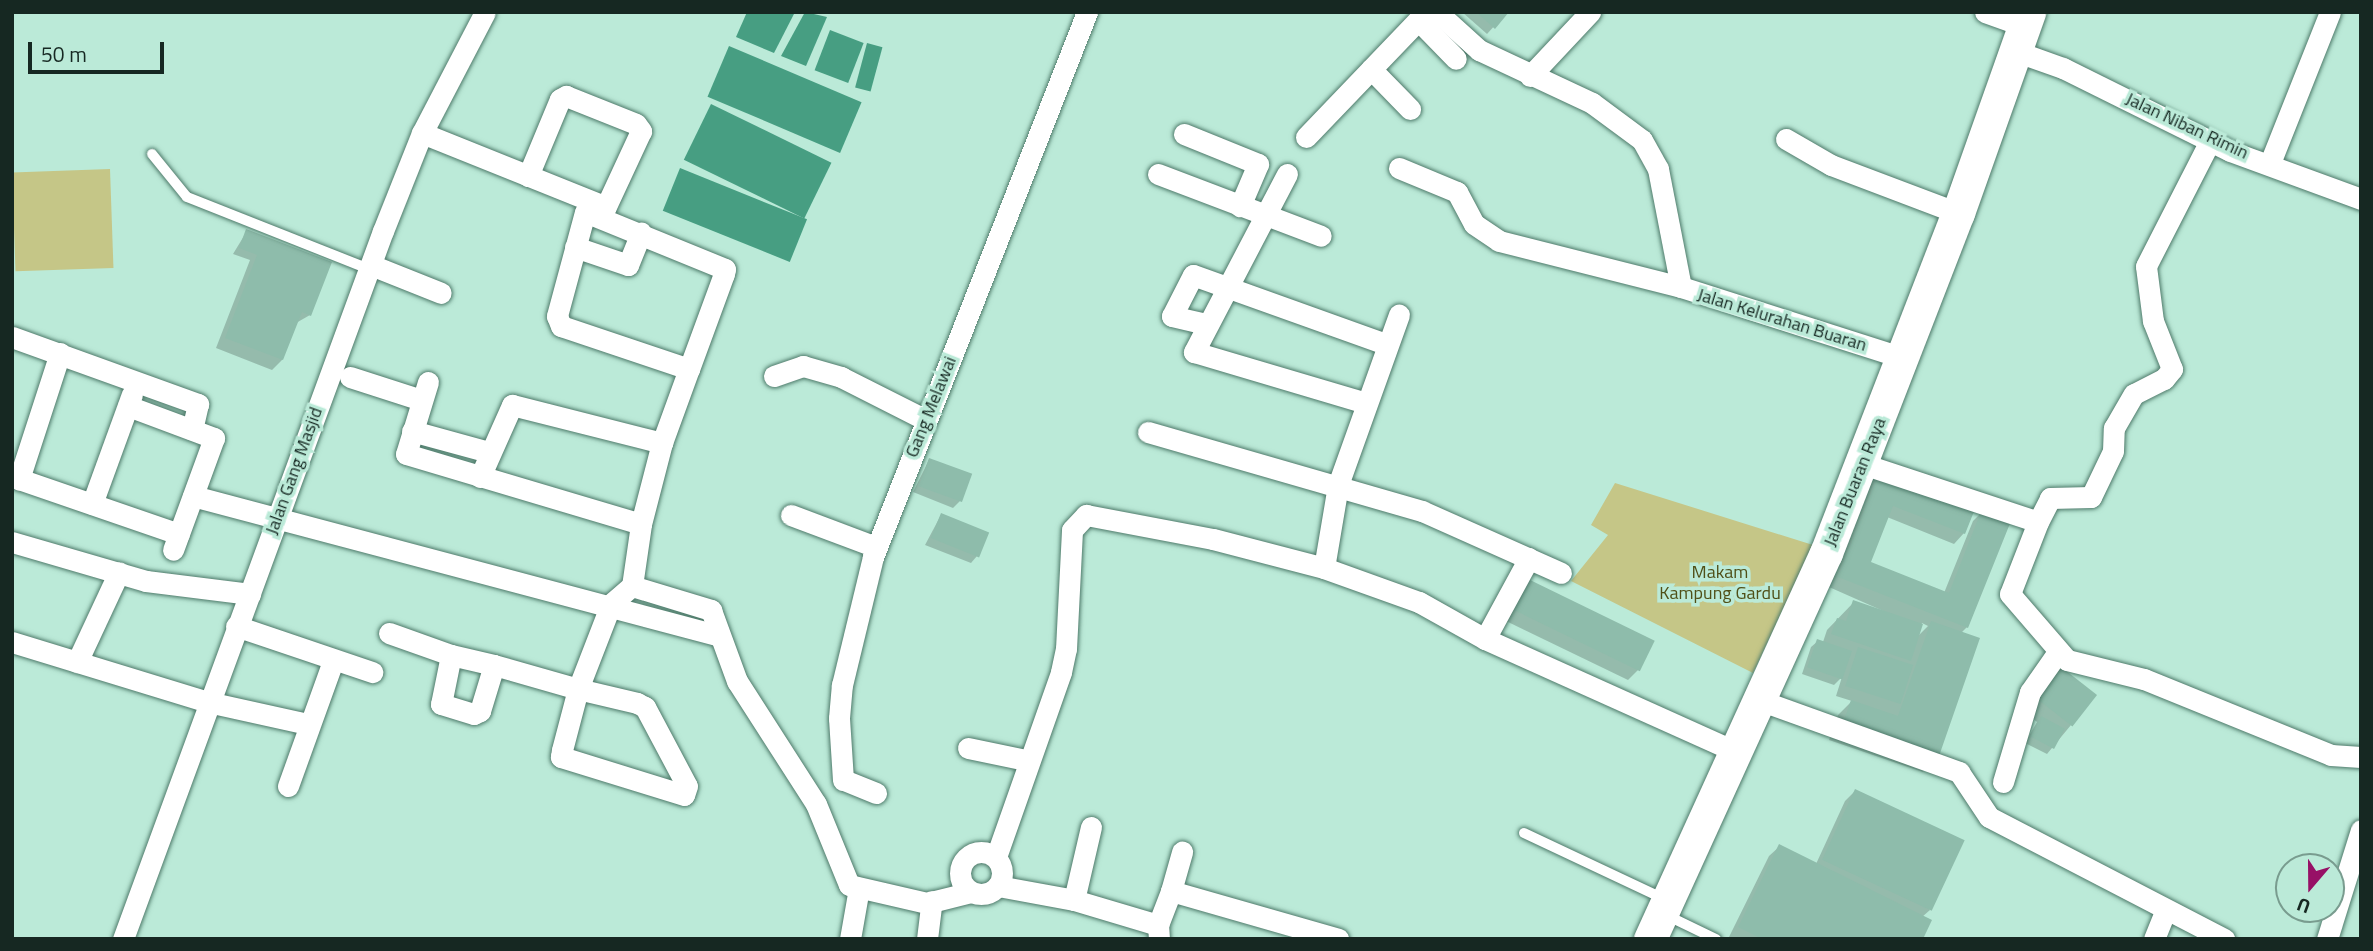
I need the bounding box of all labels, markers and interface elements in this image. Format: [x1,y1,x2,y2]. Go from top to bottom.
scale bar [32,28,168,72]
text: 50 m [41,38,87,70]
street label: Jalan Niban Rimin [2122,88,2252,164]
street label: Jalan Kelurahan Buaran [1695,284,1869,356]
street label: Gang Melawai [901,353,961,461]
street label: Jalan Gang Masjid [261,404,327,538]
street label: Jalan Buaran Raya [1819,414,1891,550]
park label: Makam Kampung Gardu [1659,562,1781,604]
north arrow [2275,853,2345,923]
text: U [2293,891,2314,922]

